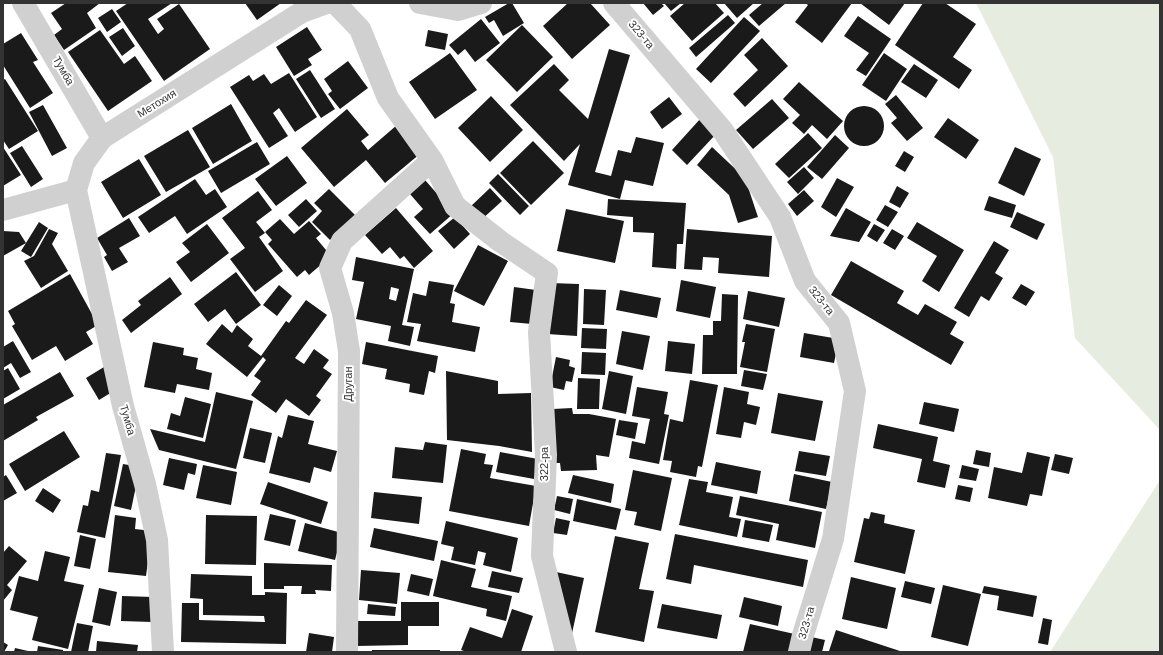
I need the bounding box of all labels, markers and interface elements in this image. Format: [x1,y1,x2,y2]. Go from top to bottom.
street label: 323-та [625,18,657,52]
street label: Тумба [50,54,76,88]
street label: Метохия [135,87,179,121]
street label: 323-та [805,284,837,318]
street label: Друган [342,367,356,401]
street label: Тумба [116,403,138,437]
street label: 322-ра [538,447,552,481]
street label: 323-та [796,605,818,641]

